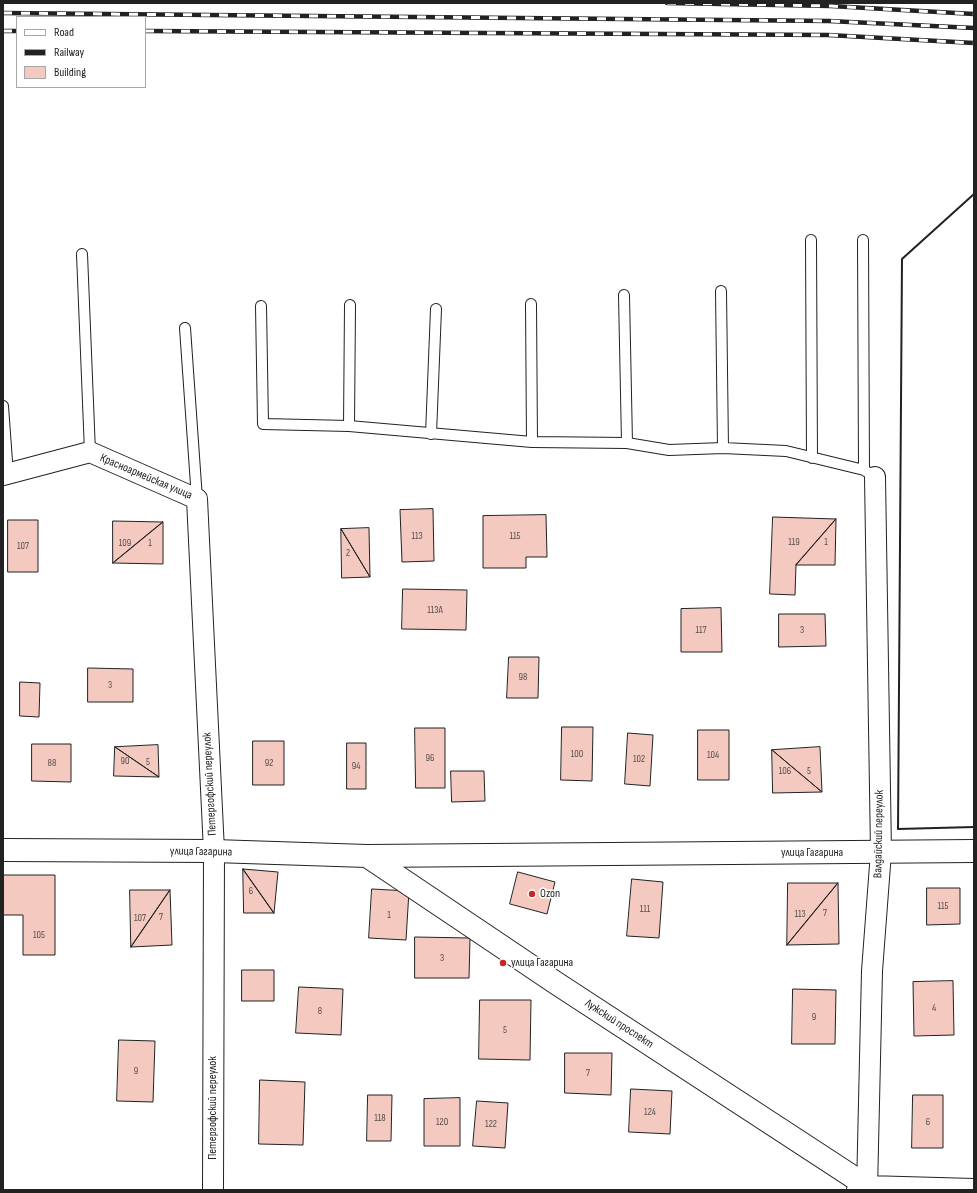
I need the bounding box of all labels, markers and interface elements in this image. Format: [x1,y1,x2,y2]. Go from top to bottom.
legend [16,16,146,88]
text: Road [54,25,74,40]
text: Railway [54,45,84,60]
text: Building [54,65,86,80]
street label: Красноармейская улица [98,451,194,503]
house number: 113 [411,530,423,542]
house number: 115 [509,530,521,542]
house number: 119 [788,536,800,548]
house number: 1 [824,536,828,548]
house number: 109 [119,537,131,549]
house number: 1 [148,537,152,549]
house number: 107 [17,540,29,552]
house number: 2 [346,547,350,559]
house number: 113А [427,604,443,616]
house number: 117 [696,624,706,636]
house number: 3 [800,624,804,636]
house number: 98 [519,671,527,683]
house number: 3 [108,679,112,691]
street label: Петергофский переулок [200,732,220,836]
house number: 100 [571,748,583,760]
house number: 104 [707,749,719,761]
house number: 96 [426,752,434,764]
house number: 102 [633,753,645,765]
house number: 90 [121,755,129,767]
house number: 5 [146,756,150,768]
house number: 88 [48,757,56,769]
house number: 92 [265,757,273,769]
house number: 94 [352,760,360,772]
house number: 106 [779,765,791,777]
house number: 5 [807,765,811,777]
street label: Валдайский переулок [871,790,887,878]
street label: улица Гагарина [170,844,232,860]
street label: улица Гагарина [781,846,843,860]
house number: 6 [249,885,253,897]
place label: Ozon [540,887,560,901]
marker: Ozon [527,889,537,899]
house number: 115 [937,900,949,912]
house number: 111 [640,903,650,915]
house number: 7 [823,907,827,919]
house number: 113 [794,908,806,920]
house number: 1 [387,909,391,921]
house number: 7 [159,911,163,923]
house number: 107 [134,912,146,924]
house number: 105 [33,929,45,941]
house number: 3 [440,952,444,964]
place label: улица Гагарина [511,956,573,970]
marker: улица Гагарина [498,958,508,968]
street label: Лужский проспект [582,996,656,1052]
house number: 4 [932,1002,936,1014]
house number: 8 [318,1005,322,1017]
house number: 9 [812,1011,816,1023]
house number: 5 [503,1024,507,1036]
street label: Петергофский переулок [206,1056,220,1160]
house number: 9 [134,1065,138,1077]
house number: 7 [586,1067,590,1079]
house number: 124 [644,1106,656,1118]
house number: 118 [374,1112,386,1124]
house number: 120 [436,1116,448,1128]
house number: 6 [926,1116,930,1128]
house number: 122 [485,1118,497,1130]

